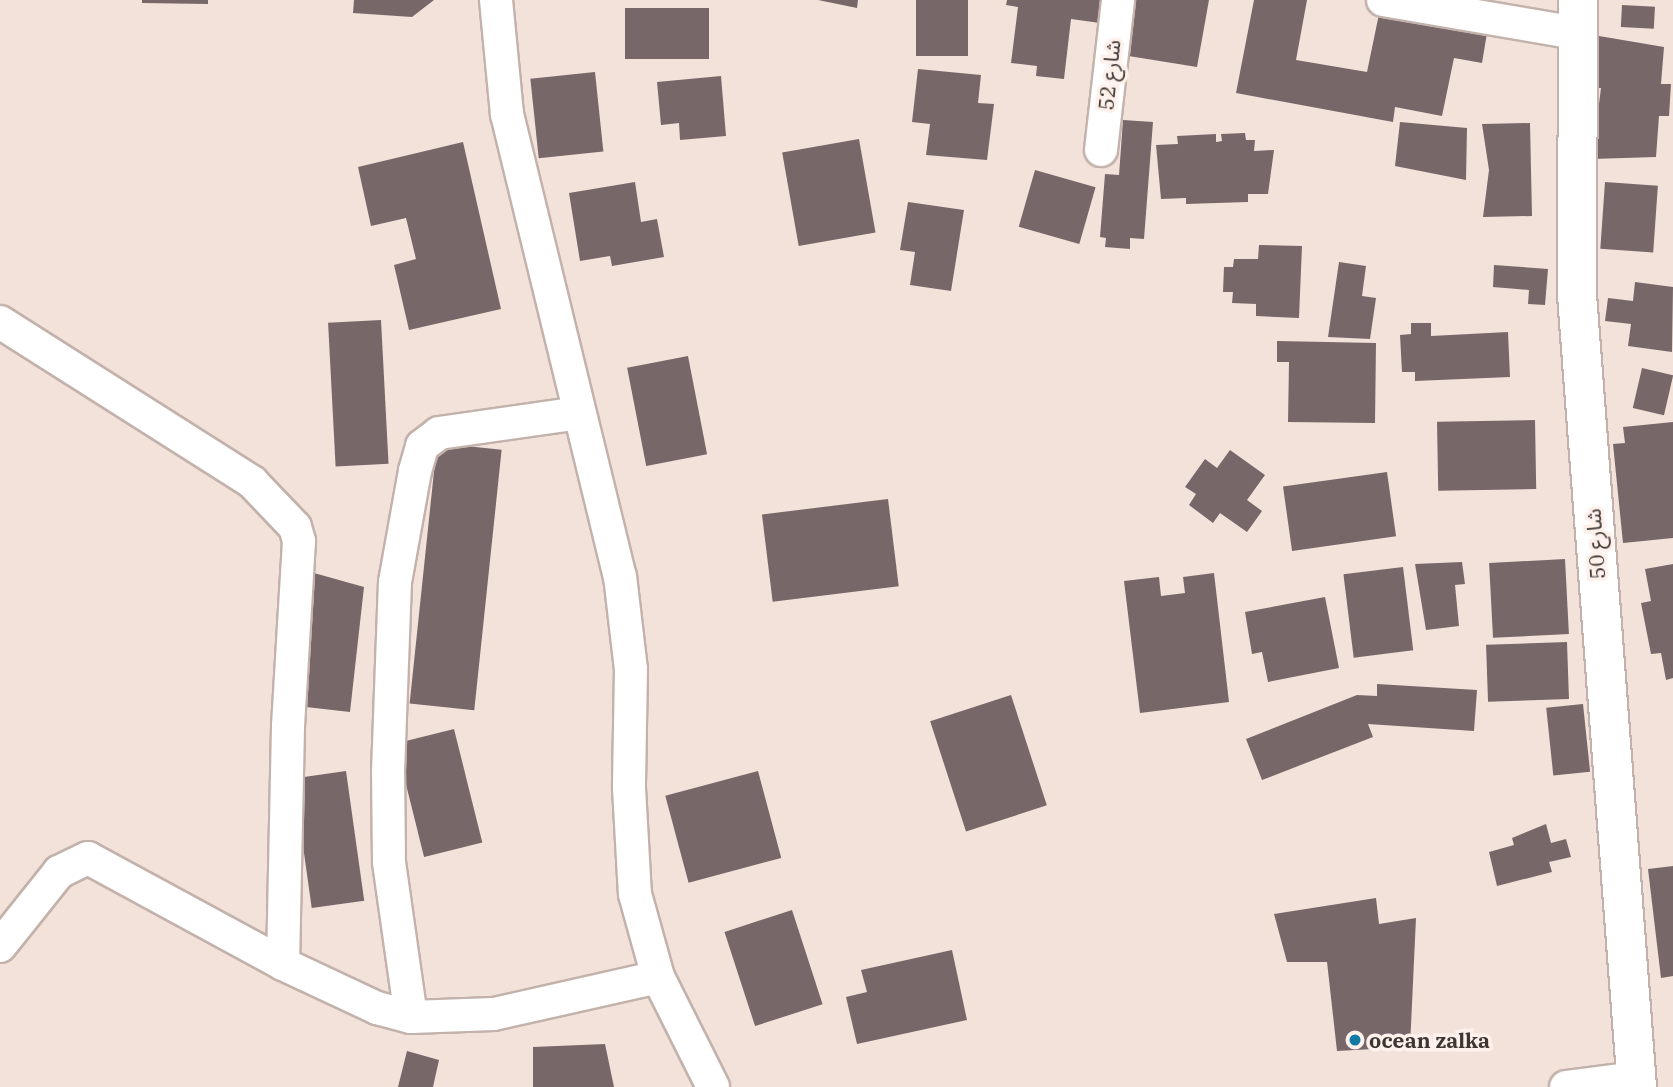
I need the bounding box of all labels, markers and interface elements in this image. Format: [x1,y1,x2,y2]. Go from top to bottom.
street label: شارع 52 [1093,38,1125,112]
street label: شارع 50 [1580,508,1610,580]
place label: ocean zalka [1369,1027,1490,1053]
marker: ocean zalka [1347,1032,1363,1048]

